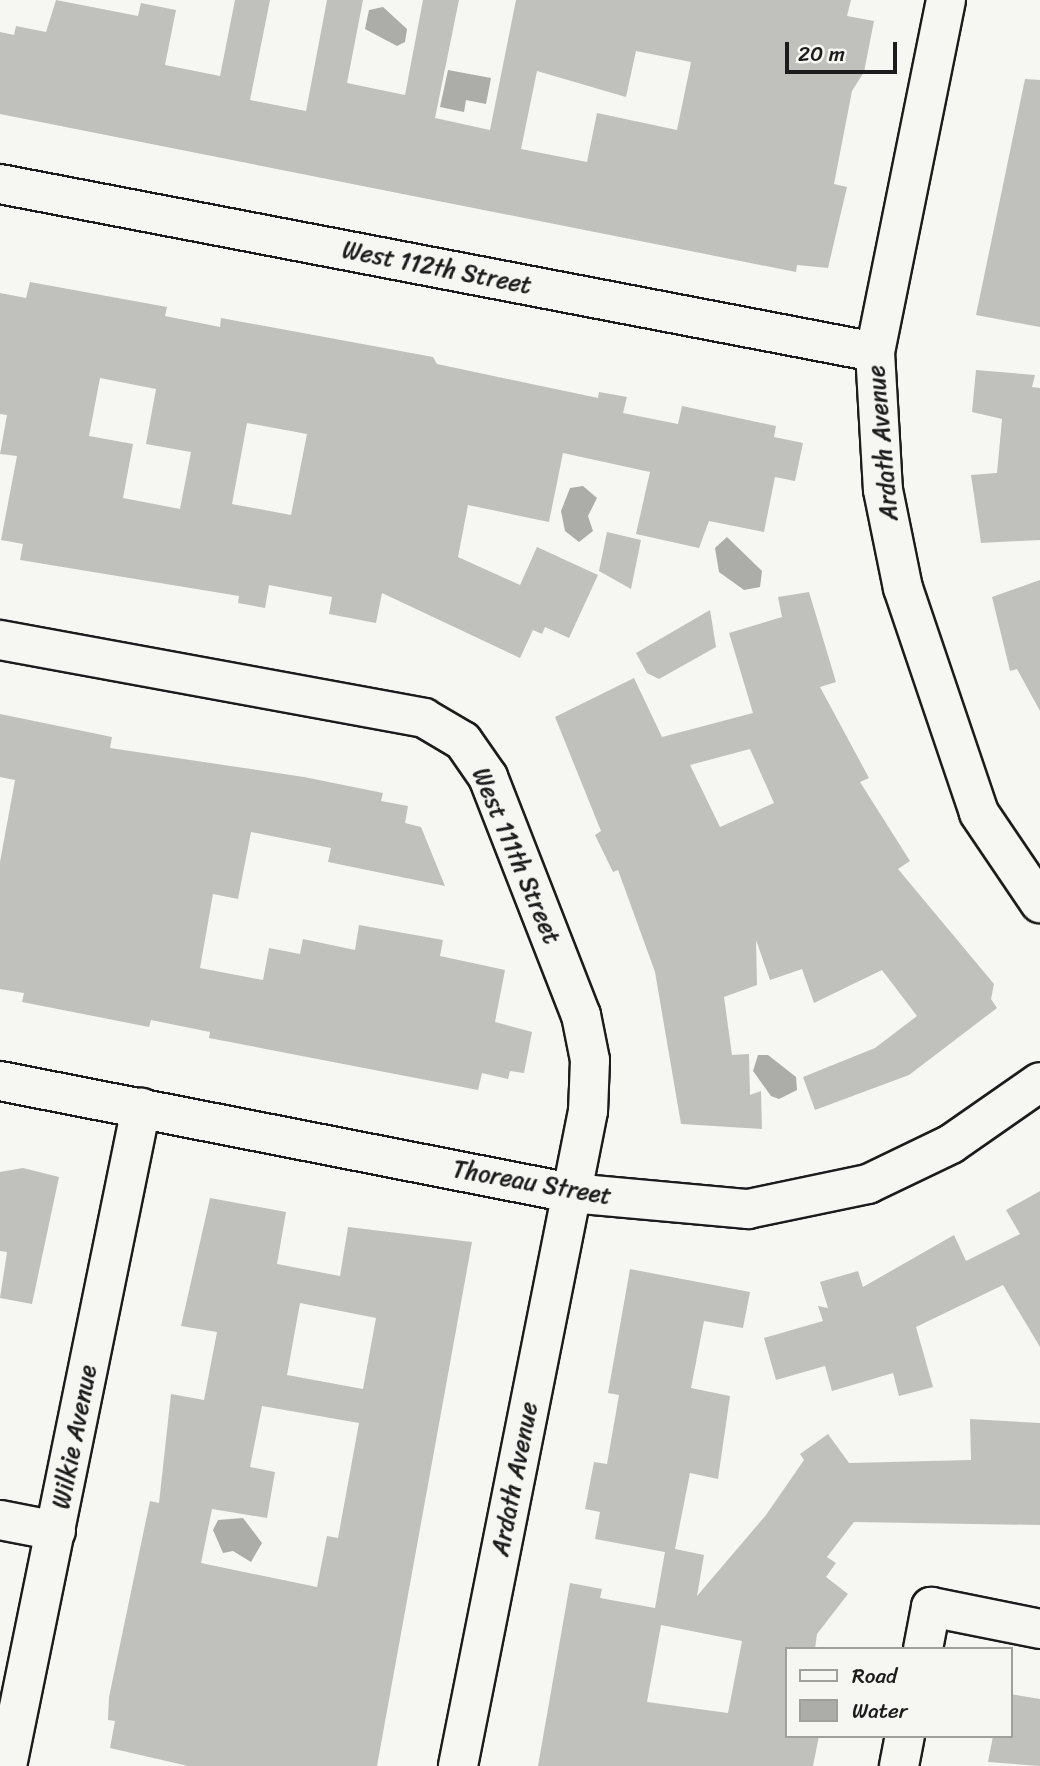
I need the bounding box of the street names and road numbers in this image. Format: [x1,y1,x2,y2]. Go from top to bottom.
street label: West 112th Street [340,236,534,300]
street label: Ardath Avenue [862,364,904,522]
street label: West 111th Street [466,764,566,948]
street label: Thoreau Street [450,1155,614,1211]
street label: Wilkie Avenue [47,1363,103,1511]
street label: Ardath Avenue [486,1400,544,1558]

